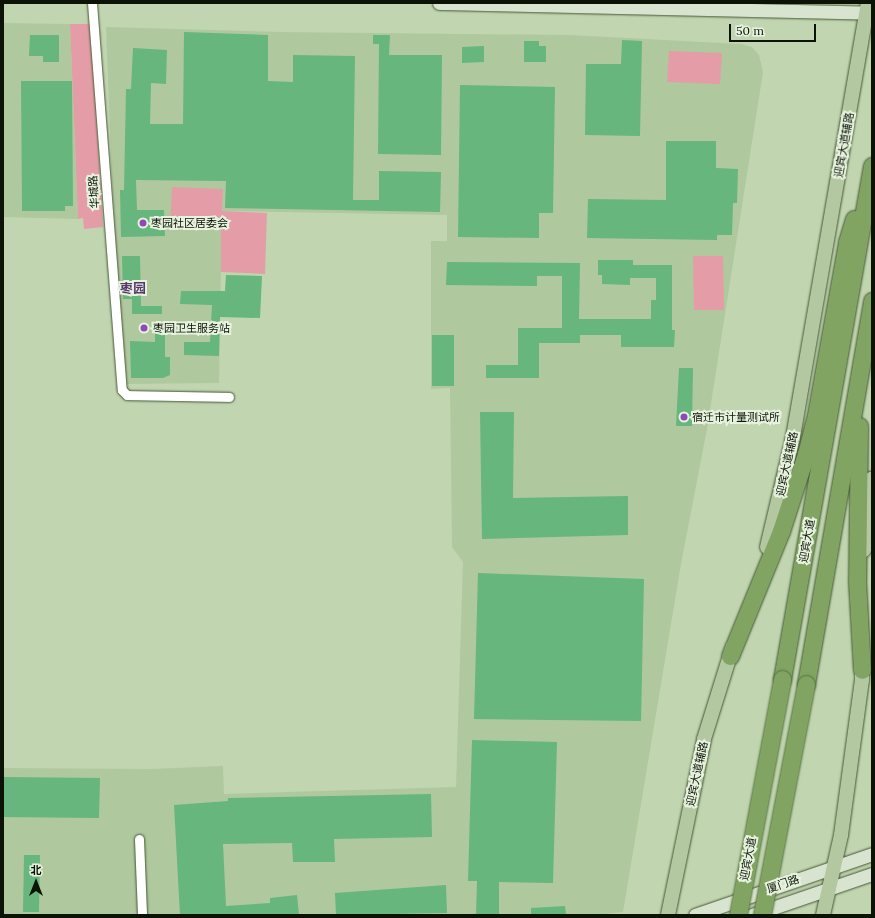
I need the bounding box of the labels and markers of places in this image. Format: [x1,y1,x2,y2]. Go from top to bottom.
place label: 枣园社区居委会 [151,216,228,230]
marker: 枣园社区居委会 [138,218,148,228]
place label: 枣园卫生服务站 [153,321,230,335]
marker: 枣园卫生服务站 [138,322,150,334]
place label: 宿迁市计量测试所 [692,410,780,424]
marker: 宿迁市计量测试所 [679,412,689,422]

